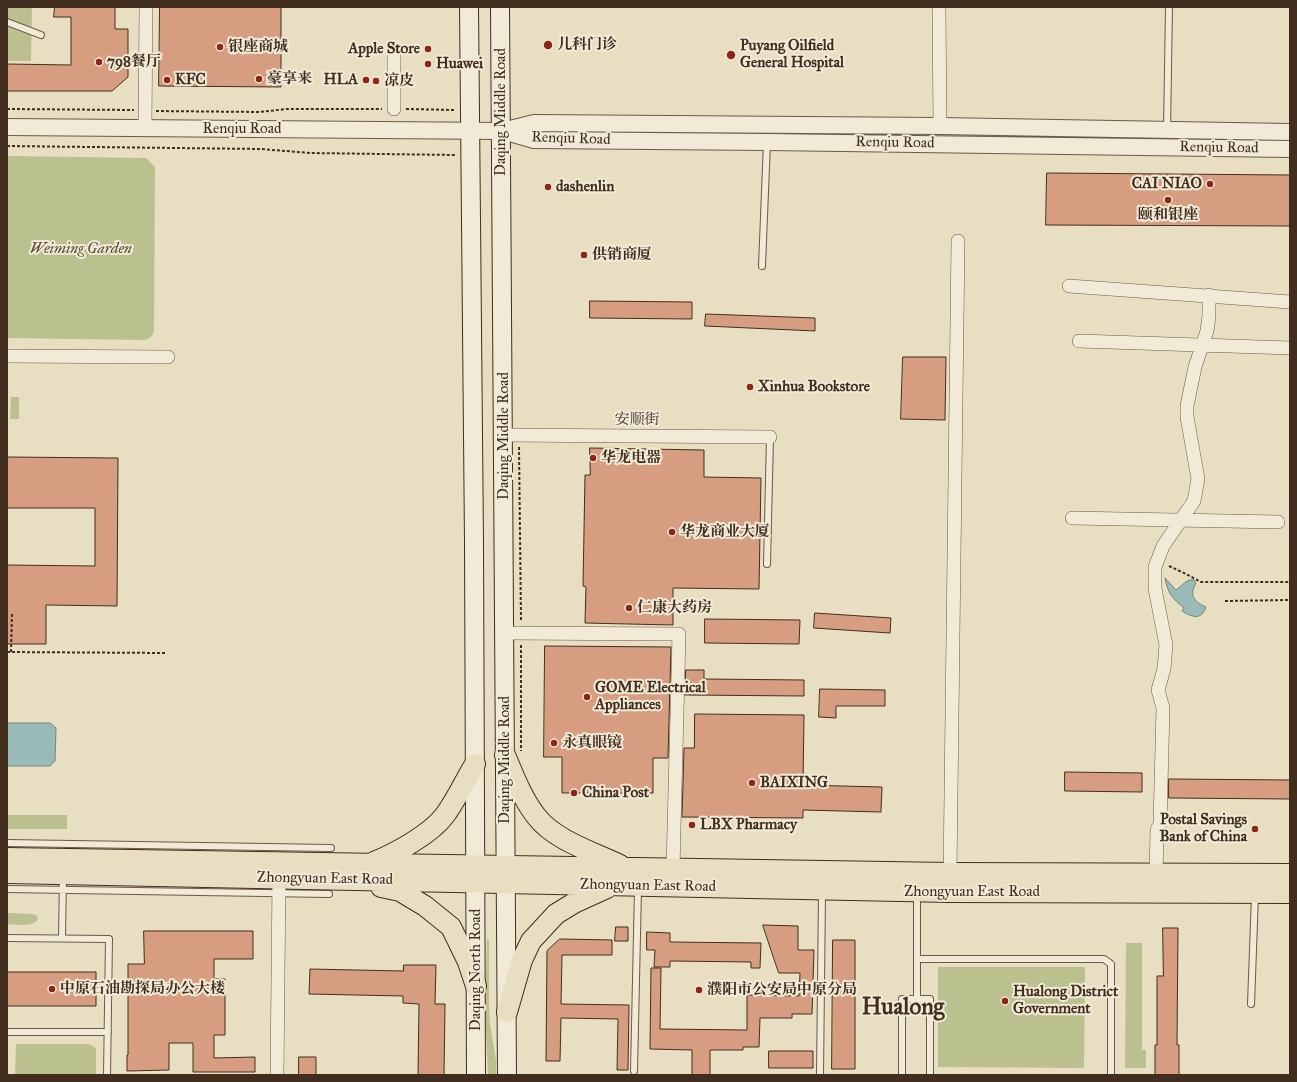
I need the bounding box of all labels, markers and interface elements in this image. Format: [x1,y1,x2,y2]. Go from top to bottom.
place label: 儿科门诊 [557,36,617,54]
place label: Puyang Oilfield General Hospital [740,37,844,72]
place label: 银座商城 [228,38,288,56]
marker: 儿科门诊 [542,39,554,51]
place label: Apple Store [348,40,420,58]
marker: 银座商城 [215,42,225,52]
marker: Apple Store [423,44,433,54]
street label: Daqing Middle Road [492,48,510,176]
marker: Puyang Oilfield General Hospital [725,49,737,61]
place label: 798餐厅 [107,53,161,71]
place label: Huawei [436,55,483,73]
marker: 798餐厅 [94,57,104,67]
marker: Huawei [423,59,433,69]
place label: 豪享来 [267,70,312,88]
place label: KFC [175,71,206,89]
place label: HLA [323,71,358,89]
place label: 凉皮 [384,72,414,90]
marker: 豪享来 [254,74,264,84]
marker: KFC [162,75,172,85]
marker: HLA [361,75,371,85]
marker: 凉皮 [371,76,381,86]
street label: Renqiu Road [202,120,282,138]
street label: Renqiu Road [531,129,611,149]
street label: Renqiu Road [855,133,935,153]
street label: Renqiu Road [1179,138,1259,158]
place label: CAI NIAO [1132,175,1202,193]
place label: dashenlin [556,178,614,196]
marker: CAI NIAO [1205,179,1215,189]
marker: dashenlin [543,182,553,192]
marker: 颐和银座 [1163,195,1173,205]
place label: 颐和银座 [1138,206,1198,224]
park label: Weiming Garden [30,240,132,258]
place label: 供销商厦 [592,246,652,264]
marker: 供销商厦 [579,250,589,260]
street label: Daqing Middle Road [495,372,513,500]
place label: Xinhua Bookstore [758,378,870,396]
marker: Xinhua Bookstore [745,382,755,392]
street label: 安顺街 [615,411,659,429]
place label: 华龙电器 [601,449,661,467]
marker: 华龙电器 [588,453,598,463]
place label: 华龙商业大厦 [680,523,770,541]
marker: 华龙商业大厦 [667,527,677,537]
place label: 仁康大药房 [637,599,712,617]
marker: 仁康大药房 [624,603,634,613]
place label: GOME Electrical Appliances [595,679,706,714]
marker: GOME Electrical Appliances [582,692,592,702]
street label: Daqing Middle Road [496,696,514,824]
place label: 永真眼镜 [562,734,622,752]
marker: 永真眼镜 [549,738,559,748]
place label: BAIXING [760,774,828,792]
marker: BAIXING [747,778,757,788]
place label: China Post [582,784,649,802]
marker: China Post [569,788,579,798]
place label: Postal Savings Bank of China [1159,811,1247,846]
place label: LBX Pharmacy [700,816,797,834]
marker: LBX Pharmacy [687,820,697,830]
marker: Postal Savings Bank of China [1250,824,1260,834]
street label: Zhongyuan East Road [257,869,393,889]
street label: Zhongyuan East Road [580,876,716,896]
street label: Zhongyuan East Road [904,883,1040,901]
street label: Daqing North Road [467,909,485,1031]
place label: 中原石油勘探局办公大楼 [60,980,225,998]
place label: 濮阳市公安局中原分局 [707,981,857,999]
place label: Hualong District Government [1013,983,1118,1018]
marker: 中原石油勘探局办公大楼 [47,984,57,994]
marker: 濮阳市公安局中原分局 [694,985,704,995]
district label: Hualong [862,994,944,1022]
marker: Hualong District Government [1000,996,1010,1006]

